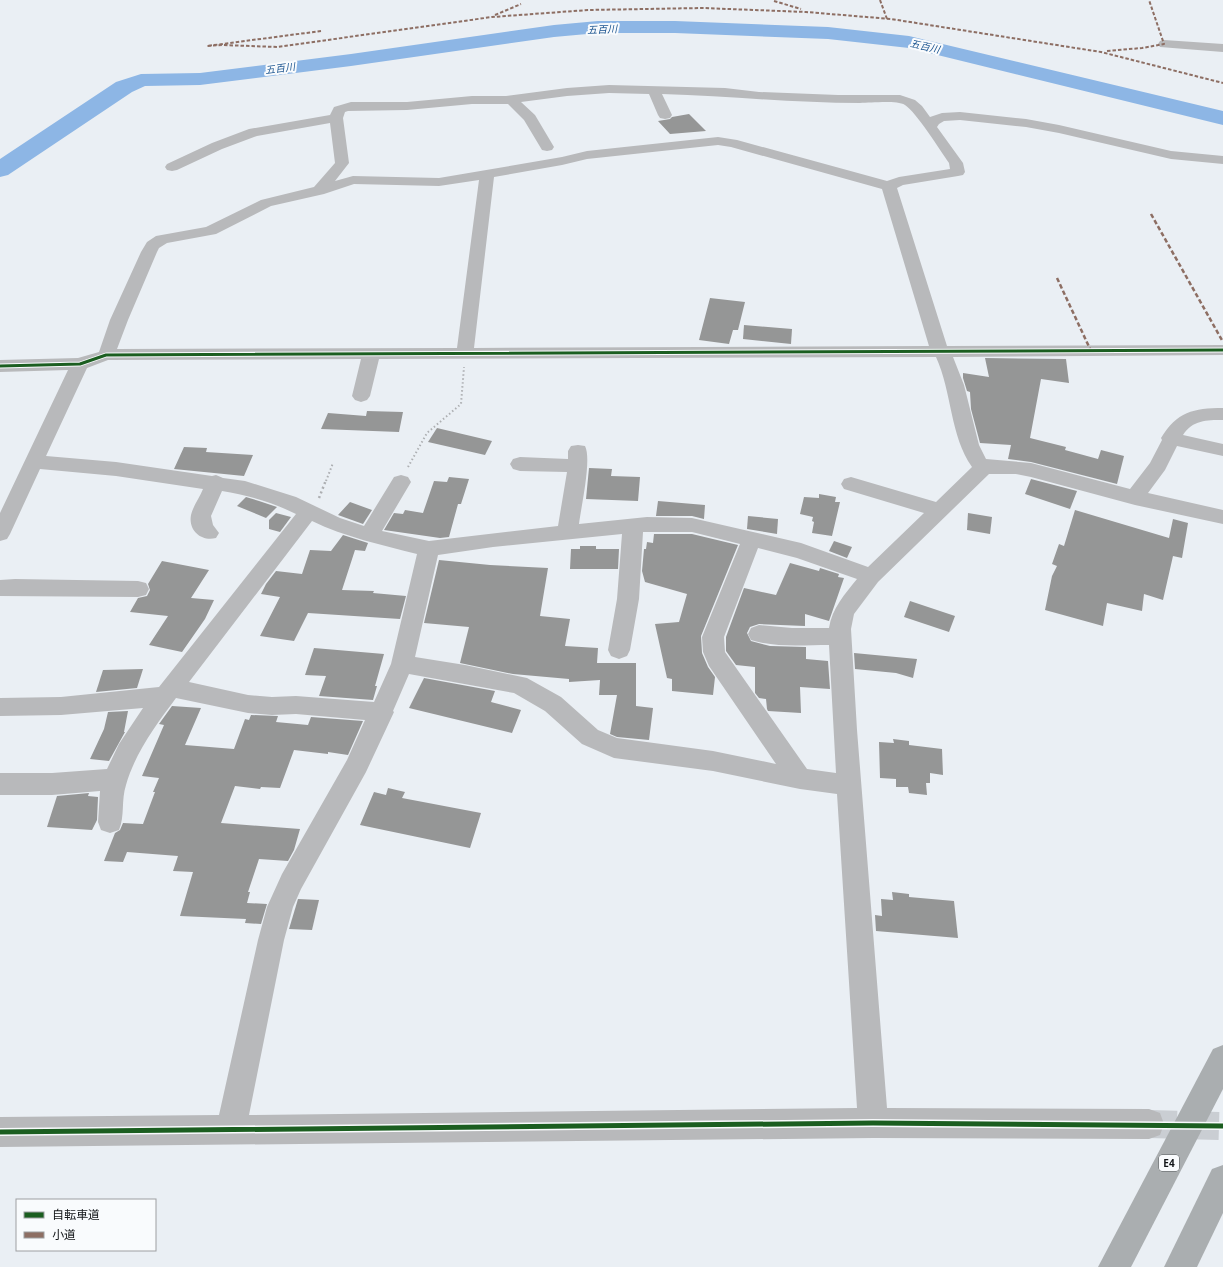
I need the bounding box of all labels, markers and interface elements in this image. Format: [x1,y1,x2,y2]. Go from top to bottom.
water label: 五百川 [587,21,618,37]
water label: 五百川 [909,36,942,56]
water label: 五百川 [264,59,297,77]
road number: E4 [1159,1155,1179,1171]
legend [16,1199,156,1251]
text: 自転車道 [52,1206,100,1223]
text: 小道 [52,1226,76,1243]

